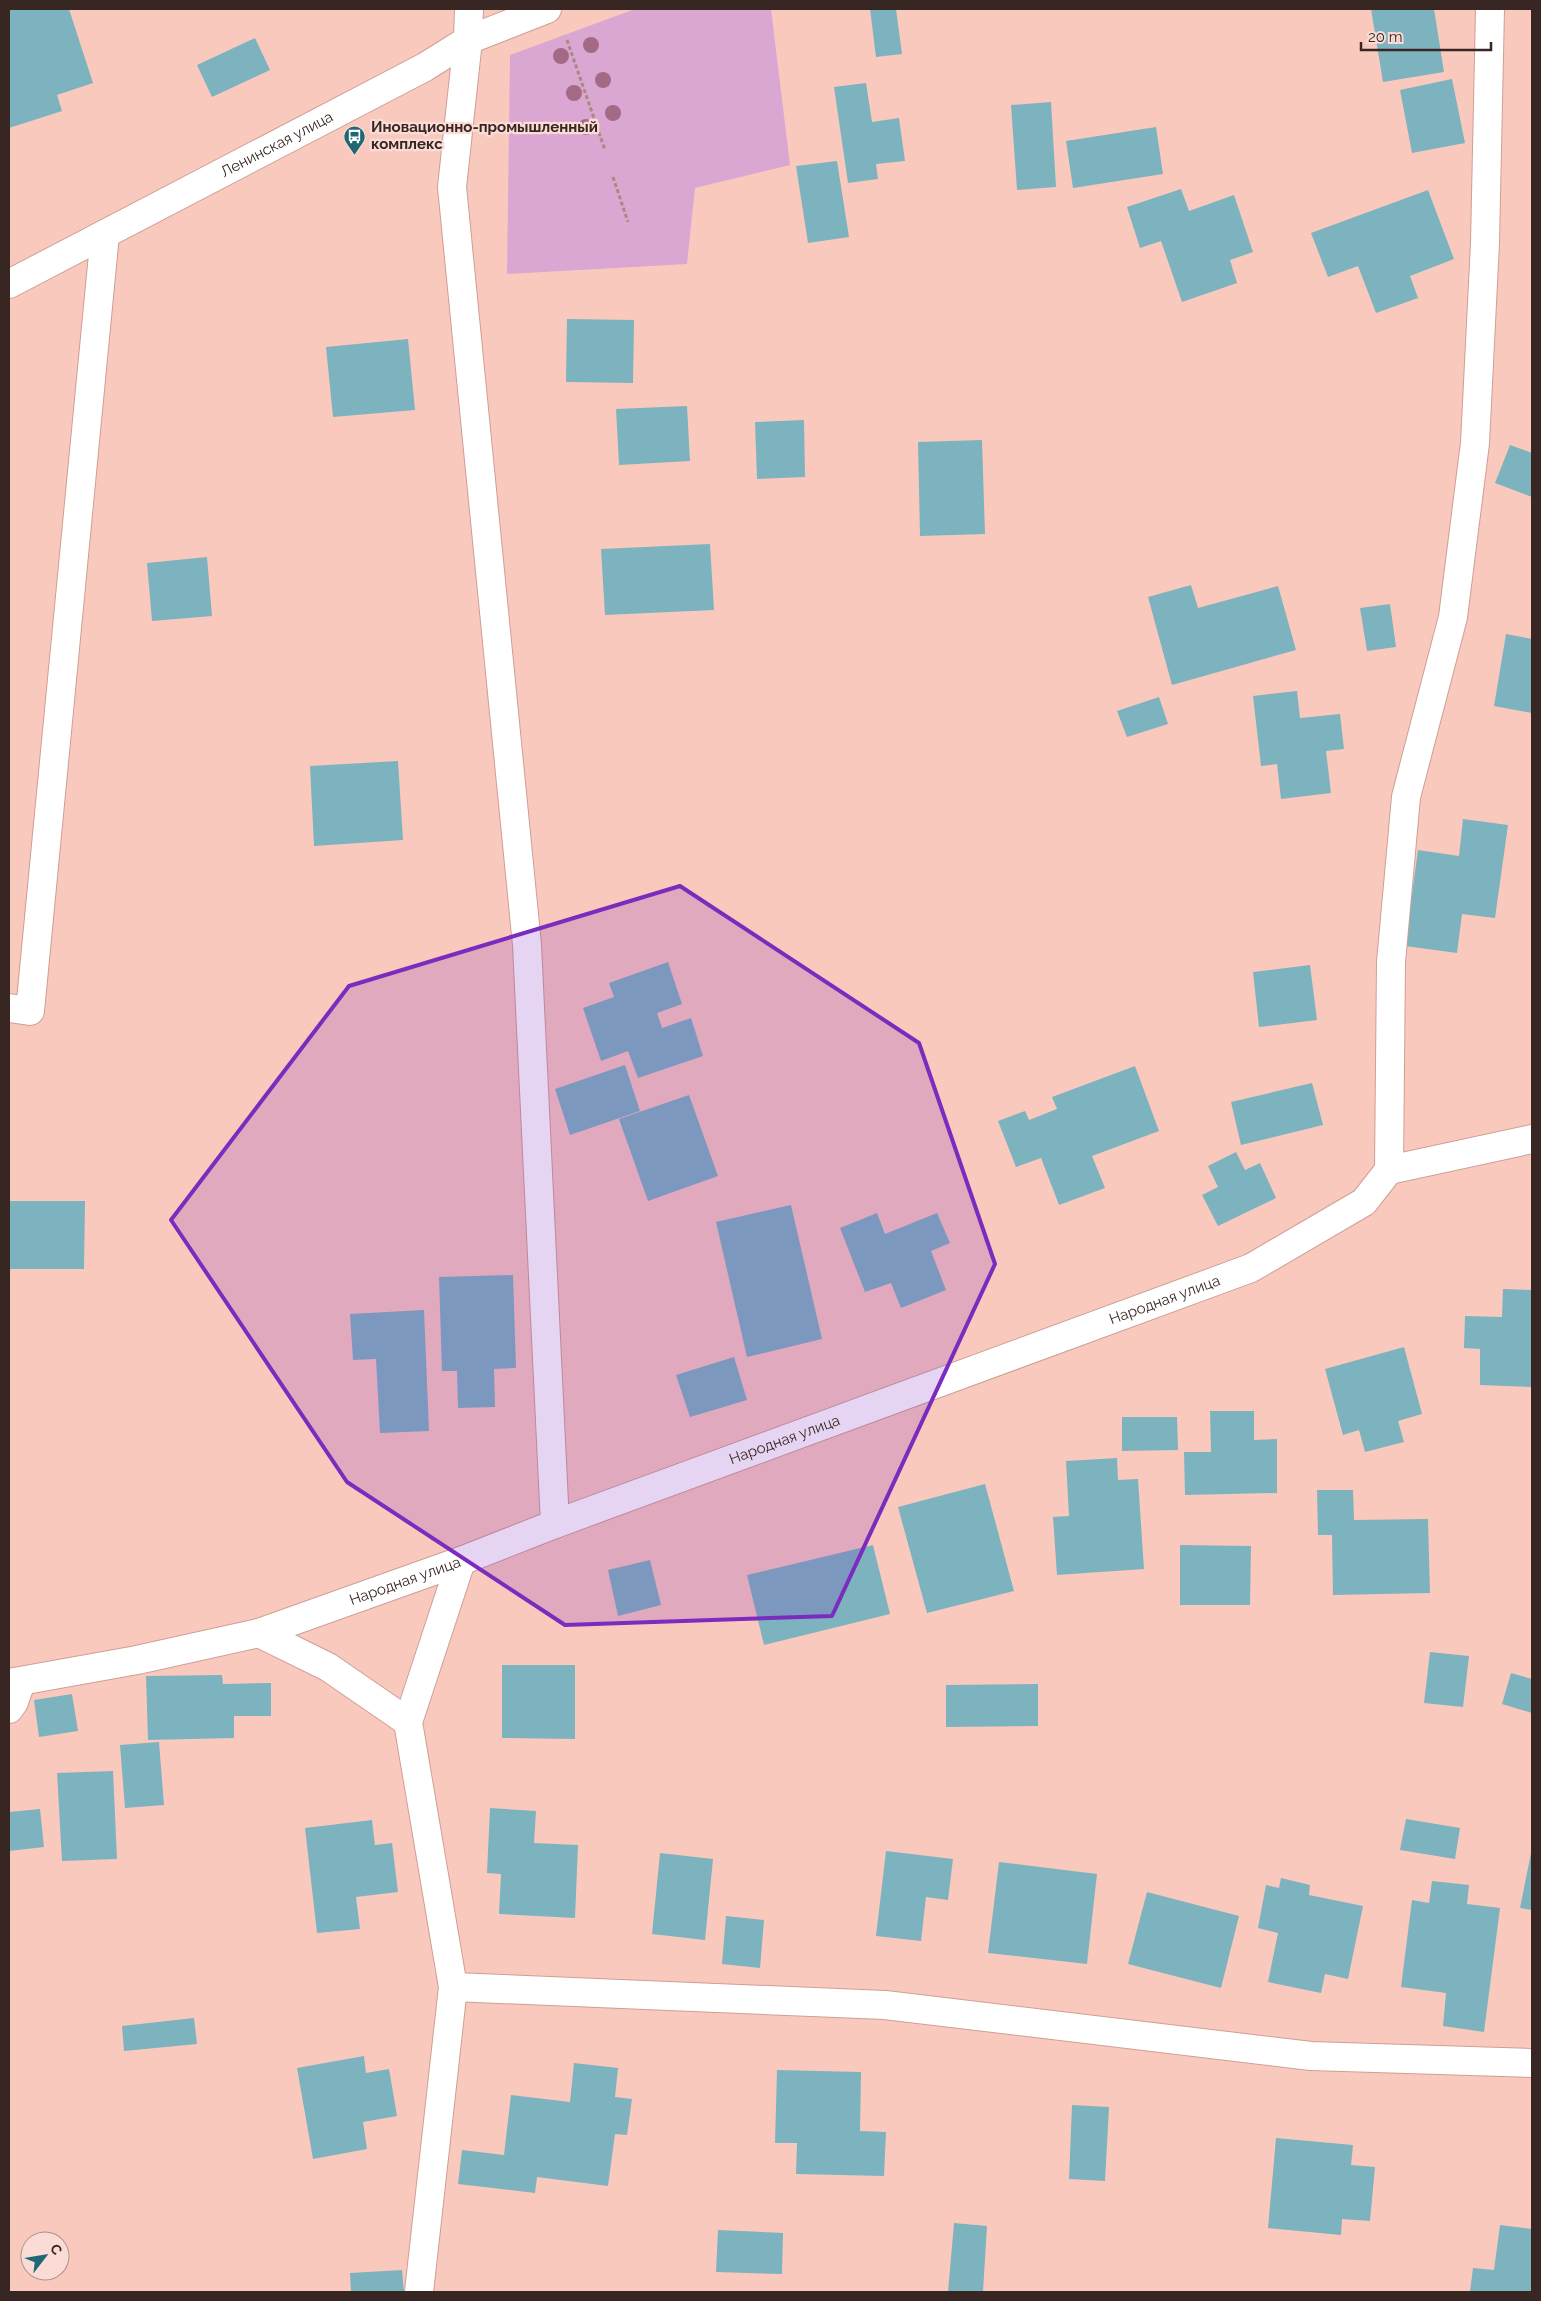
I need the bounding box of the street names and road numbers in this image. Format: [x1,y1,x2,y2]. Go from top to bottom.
street label: Ленинская улица [218,108,336,181]
street label: Народная улица [1107,1271,1222,1328]
street label: Народная улица [727,1411,842,1468]
street label: Народная улица [347,1553,463,1609]

